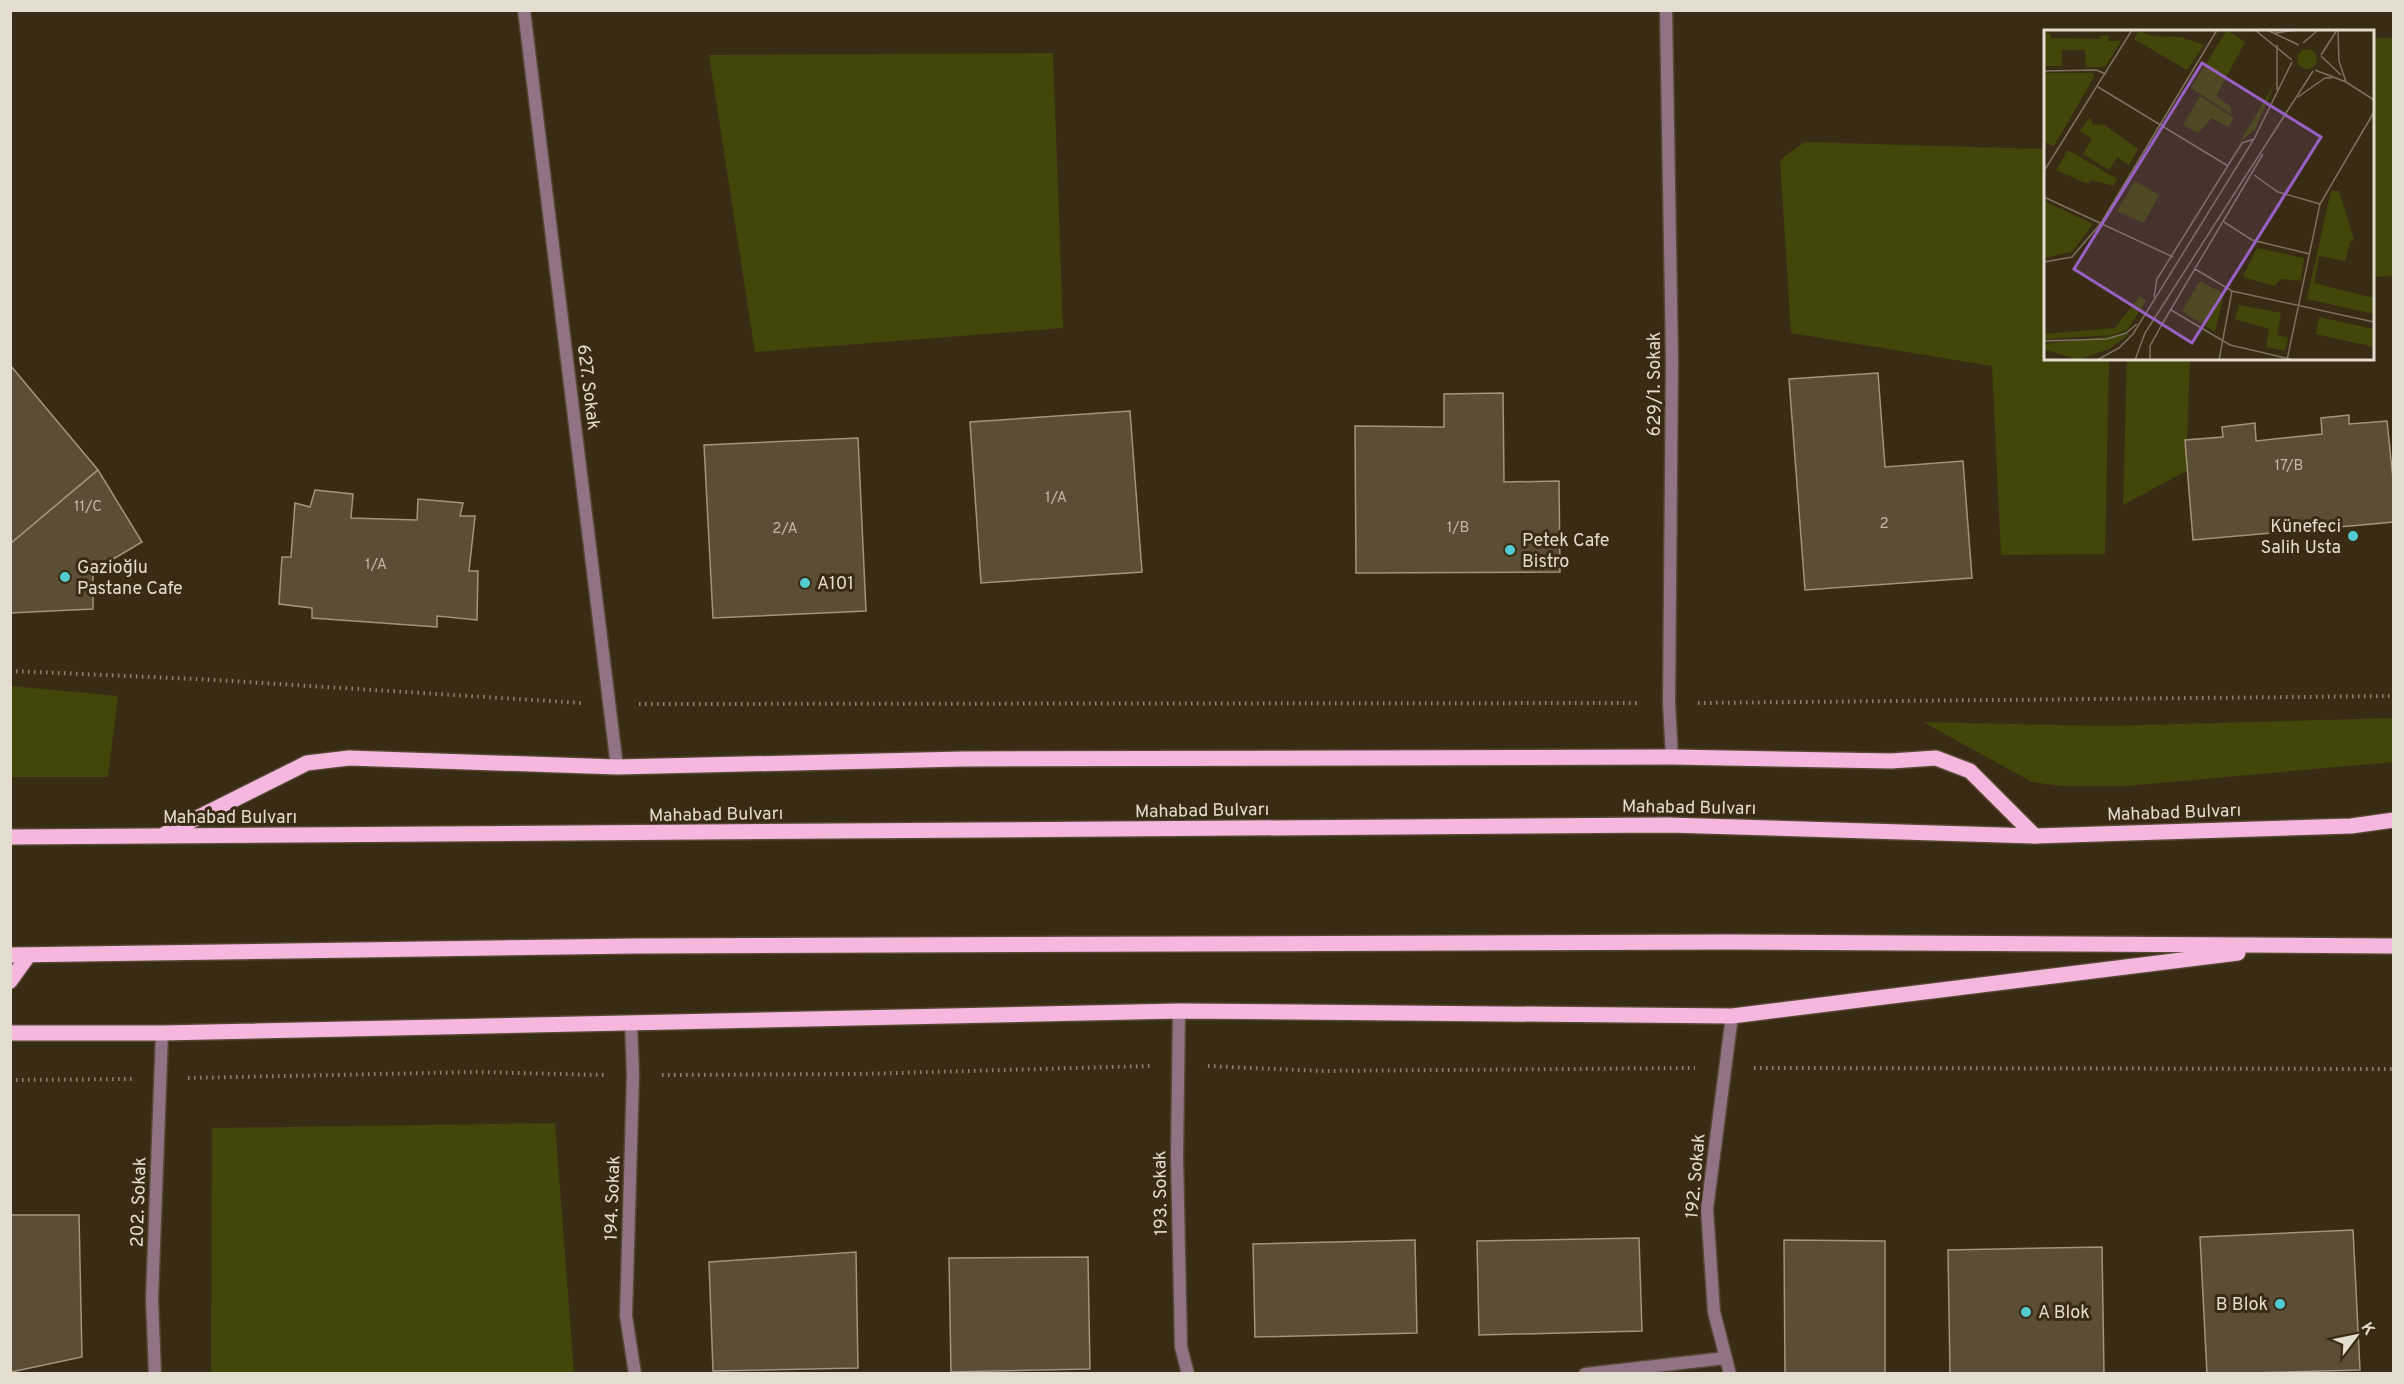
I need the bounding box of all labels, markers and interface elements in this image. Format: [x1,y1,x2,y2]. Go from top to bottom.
inset map [2044,30,2374,360]
street label: 629/1. Sokak [1644,332,1667,436]
street label: 627. Sokak [571,343,604,431]
house number: 17/B [2275,457,2303,476]
house number: 1/A [1045,489,1067,508]
house number: 11/C [74,498,102,517]
house number: 2 [1879,515,1889,534]
place label: Künefeci Salih Usta [2261,516,2341,560]
house number: 1/B [1447,519,1469,538]
house number: 2/A [772,520,798,539]
marker: Künefeci Salih Usta [2346,529,2360,543]
place label: Petek Cafe Bistro [1522,530,1609,574]
marker: Petek Cafe Bistro [1503,543,1517,557]
house number: 1/A [365,556,387,575]
place label: Gazioğlu Pastane Cafe [77,557,183,601]
marker: Gazioğlu Pastane Cafe [58,570,72,584]
place label: A101 [817,573,854,596]
marker: A101 [798,576,812,590]
street label: Mahabad Bulvarı [1622,796,1756,821]
street label: Mahabad Bulvarı [1135,799,1269,824]
street label: Mahabad Bulvarı [2107,800,2242,827]
street label: Mahabad Bulvarı [649,803,783,828]
street label: Mahabad Bulvarı [163,807,297,830]
street label: 192. Sokak [1681,1133,1712,1220]
street label: 193. Sokak [1149,1150,1174,1236]
street label: 194. Sokak [601,1155,626,1241]
street label: 202. Sokak [126,1156,153,1248]
place label: B Blok [2216,1294,2268,1317]
marker: B Blok [2273,1297,2287,1311]
place label: A Blok [2038,1302,2090,1325]
marker: A Blok [2019,1305,2033,1319]
north arrow [2326,1306,2386,1366]
text: K [2356,1319,2379,1339]

